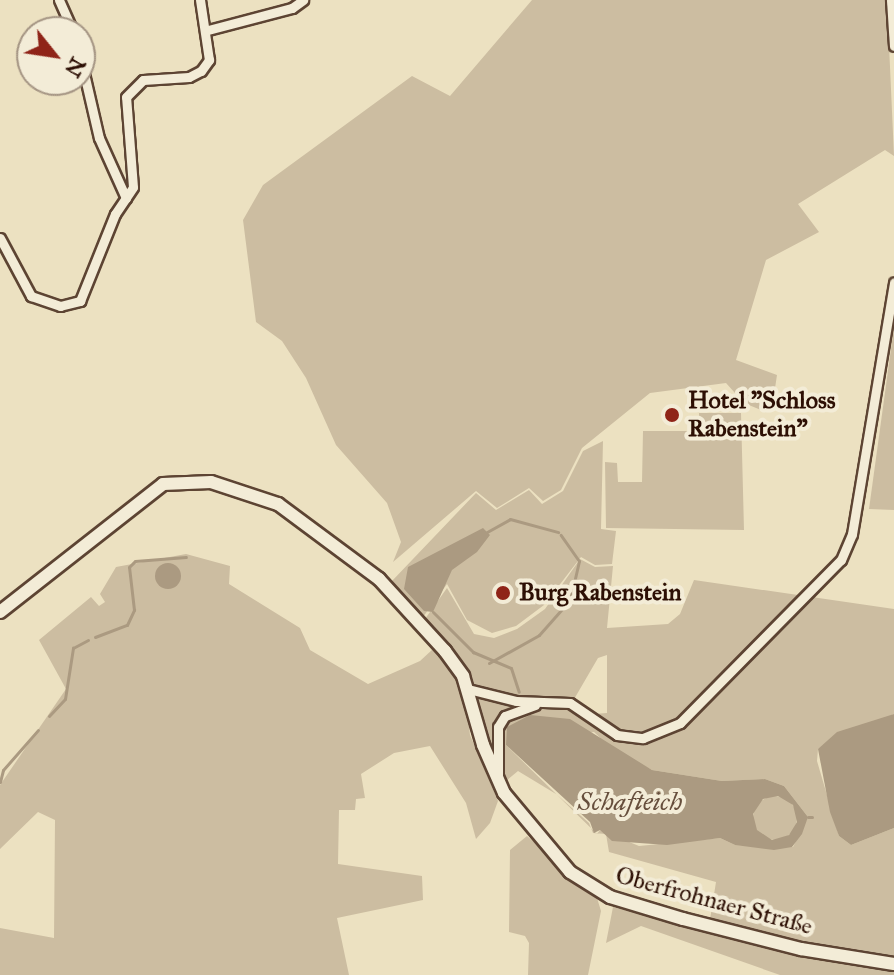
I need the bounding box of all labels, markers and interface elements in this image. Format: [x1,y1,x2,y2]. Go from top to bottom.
north arrow [16,16,96,96]
text: N [59,52,92,82]
place label: Hotel "Schloss Rabenstein" [688,387,836,443]
marker: Hotel "Schloss Rabenstein" [663,406,681,424]
place label: Burg Rabenstein [519,579,681,607]
marker: Burg Rabenstein [494,584,512,602]
water label: Schafteich [578,786,682,818]
street label: Oberfrohnaer Straße [612,861,816,941]

